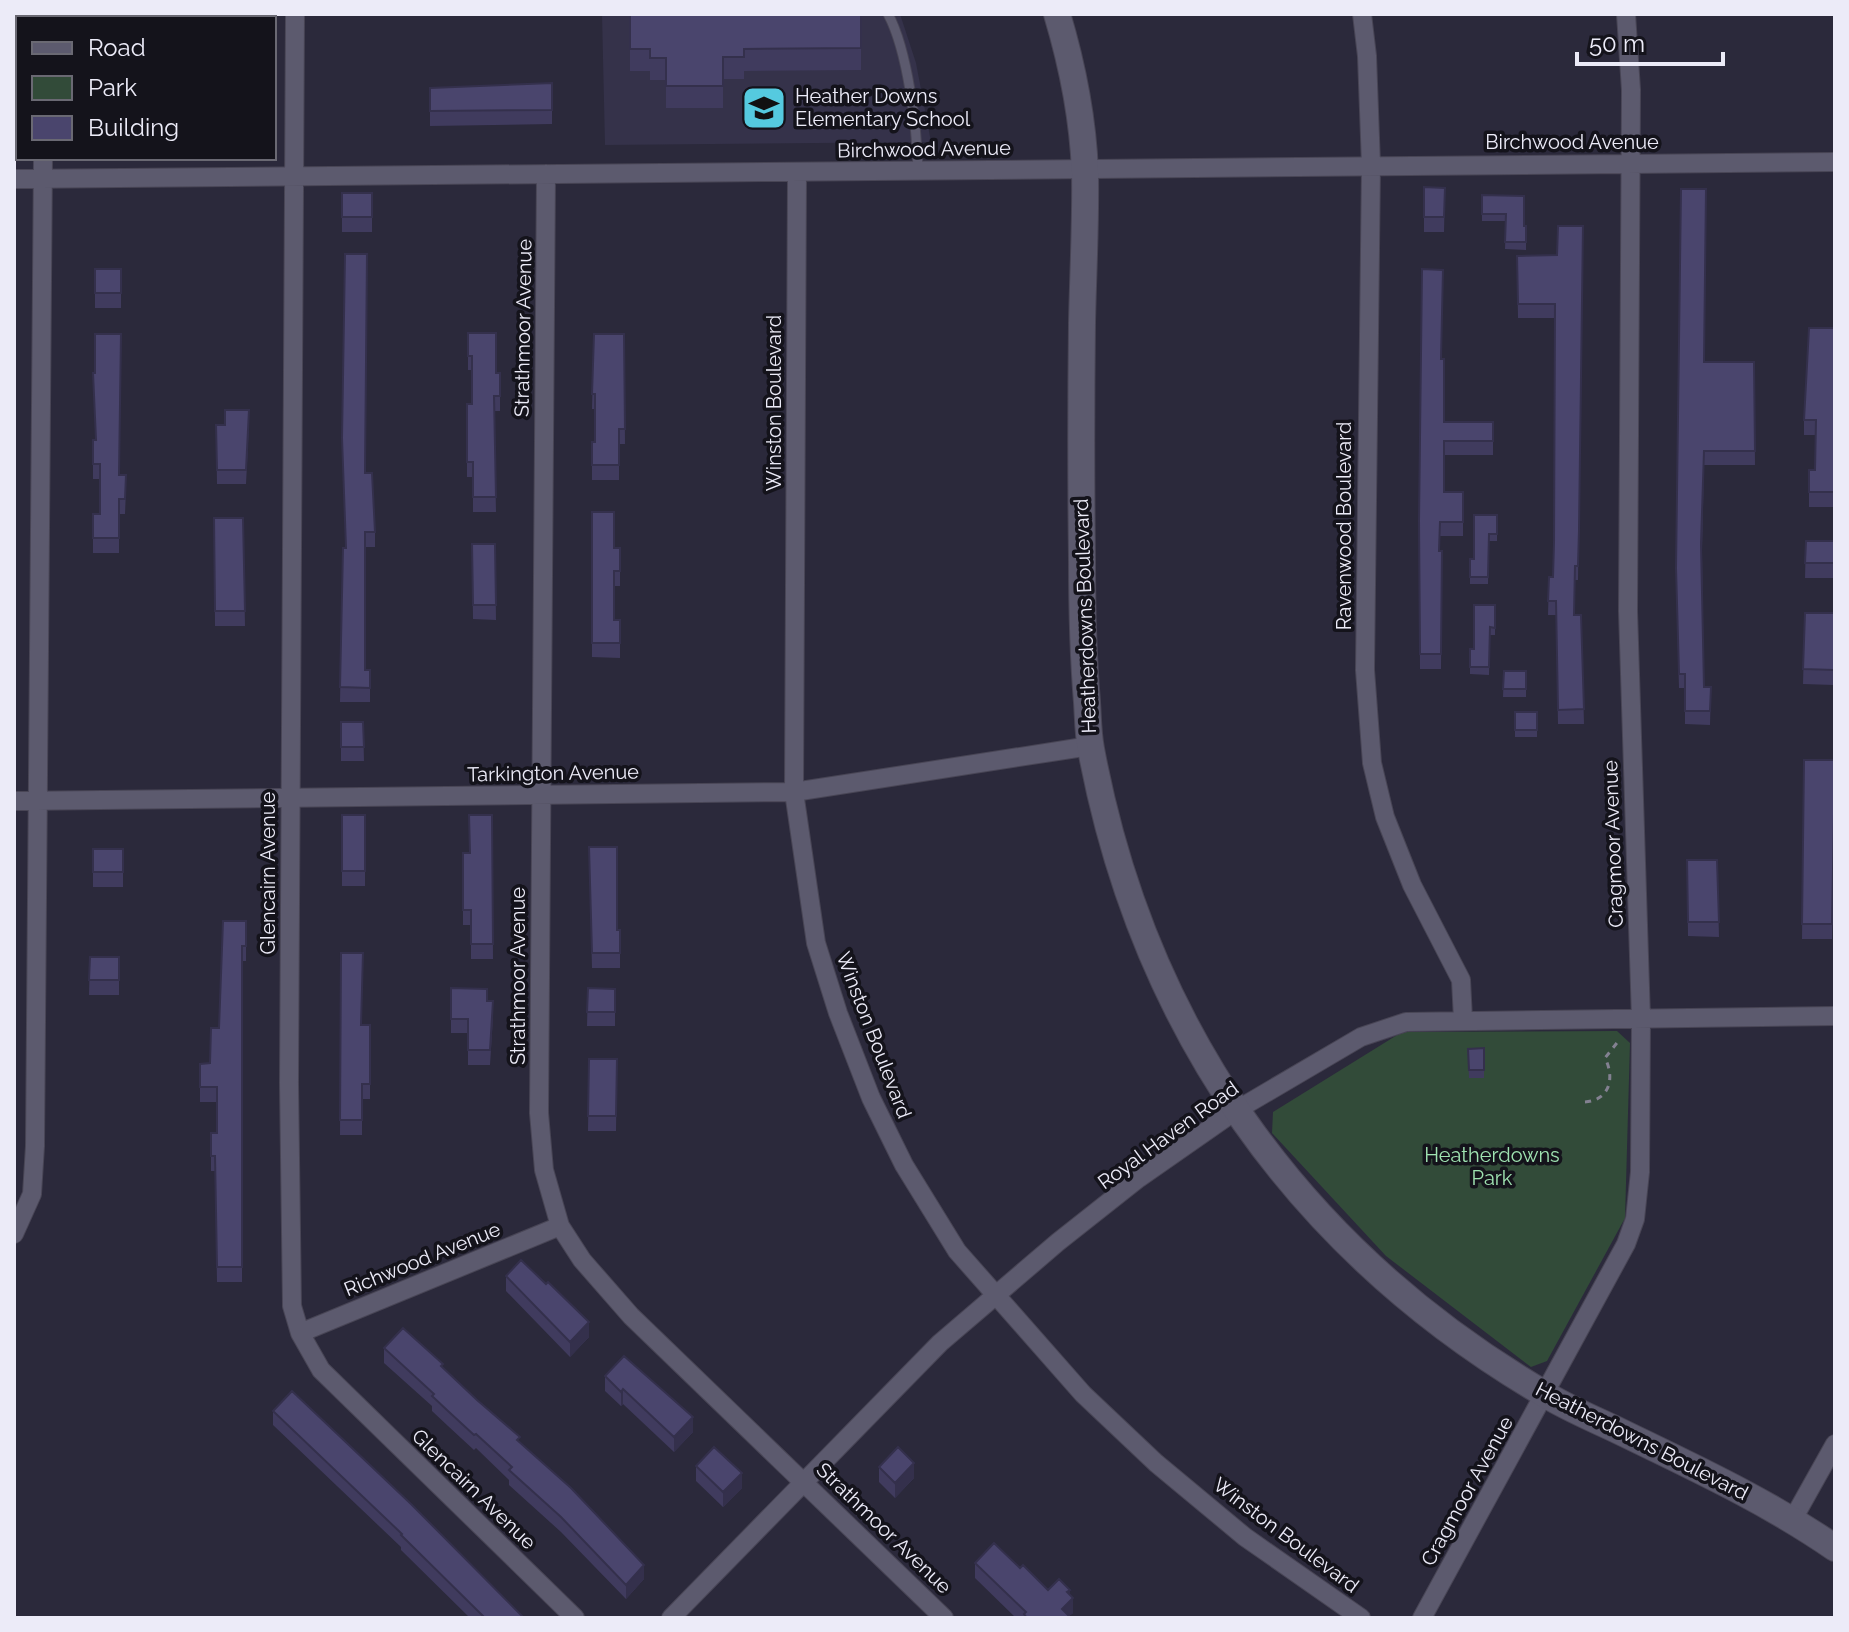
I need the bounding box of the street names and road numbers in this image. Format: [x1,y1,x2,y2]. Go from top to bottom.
street label: Birchwood Avenue [1485,130,1659,154]
street label: Birchwood Avenue [837,135,1011,163]
street label: Strathmoor Avenue [509,238,537,417]
street label: Winston Boulevard [762,315,786,491]
street label: Ravenwood Boulevard [1332,422,1356,630]
street label: Heatherdowns Boulevard [1069,498,1101,734]
street label: Tarkington Avenue [467,759,639,786]
street label: Cragmoor Avenue [1598,760,1628,928]
street label: Glencairn Avenue [256,791,280,954]
street label: Strathmoor Avenue [506,887,530,1065]
street label: Winston Boulevard [831,948,917,1122]
street label: Royal Haven Road [1093,1076,1243,1194]
street label: Richwood Avenue [340,1217,504,1301]
street label: Heatherdowns Boulevard [1532,1377,1752,1505]
street label: Cragmoor Avenue [1416,1412,1518,1570]
street label: Glencairn Avenue [407,1424,541,1554]
street label: Strathmoor Avenue [812,1457,957,1599]
street label: Winston Boulevard [1208,1472,1364,1598]

